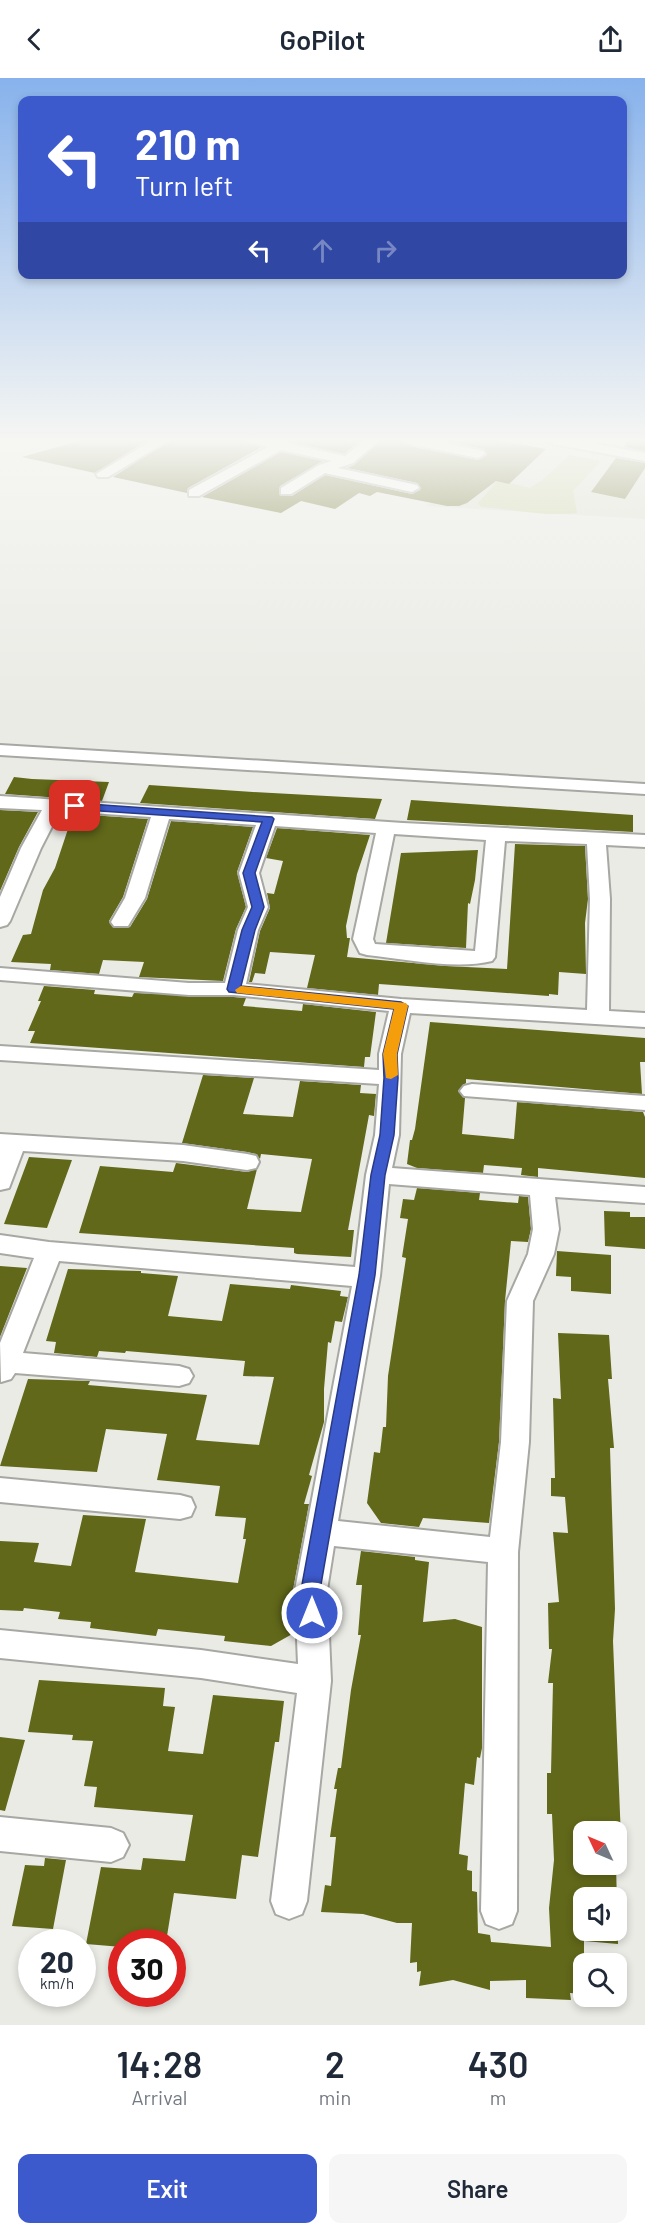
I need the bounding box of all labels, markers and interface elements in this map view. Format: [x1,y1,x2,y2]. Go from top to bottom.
icon: back [18,23,51,56]
text: GoPilot [280,23,365,55]
icon: share [594,23,627,56]
text: 210 m [135,118,241,168]
icon: left [36,120,114,198]
text: Turn left [135,169,233,201]
icon: left [243,234,276,267]
icon: ahead [306,234,339,267]
icon: right [369,234,402,267]
pin [49,780,100,831]
icon: arrive [58,789,91,822]
position arrow [280,1581,344,1645]
north arrow [573,1821,627,1875]
map controls [573,1821,627,2007]
button: sound [573,1887,627,1941]
speed limit sign: 30 [108,1929,186,2007]
text: 20 [40,1943,74,1979]
button: search [573,1953,627,2007]
text: km/h [40,1974,74,1992]
text: 14:28 [117,2042,202,2085]
text: 2 [325,2042,345,2085]
text: 430 [468,2042,528,2085]
text: Arrival [131,2085,187,2109]
text: min [319,2085,351,2109]
text: m [490,2085,506,2109]
button: Exit [18,2154,317,2223]
button: Share [329,2154,627,2223]

